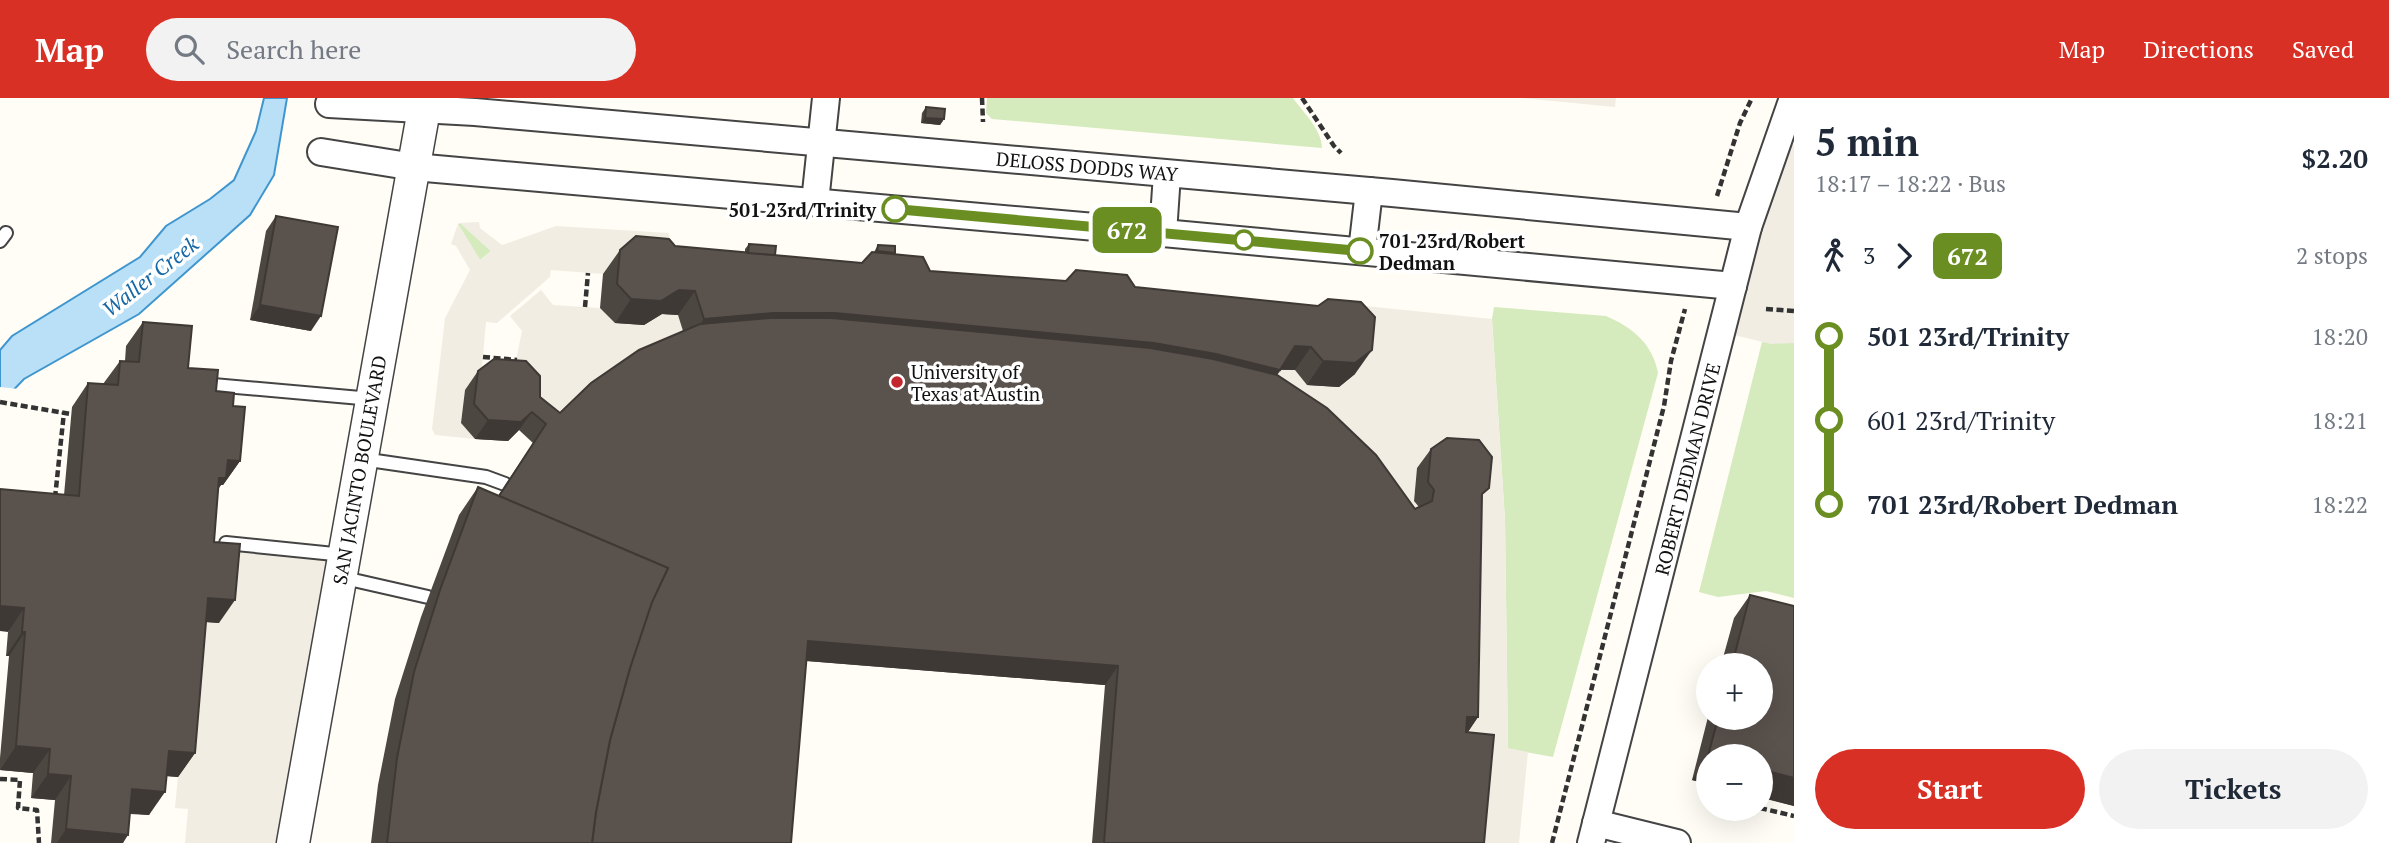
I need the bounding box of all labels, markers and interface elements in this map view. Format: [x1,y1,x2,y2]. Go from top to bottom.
search box [146,18,636,81]
text: Map [35,28,104,71]
icon: search [170,30,208,68]
text: Search here [226,32,361,66]
text: Map [2059,33,2105,65]
text: Directions [2143,33,2254,65]
text: Saved [2292,33,2354,65]
text: 5 min [1815,117,1919,167]
text: $2.20 [2302,141,2368,175]
street label: DELOSS DODDS WAY [995,146,1180,186]
text: 18:17 – 18:22 · Bus [1815,168,2006,199]
marker: 501 23rd/Trinity [882,196,908,222]
place label: 501 23rd/Trinity [728,197,877,222]
line badge: 672 [1087,207,1167,253]
text: 672 [1107,214,1147,246]
place label: 701 23rd/Robert Dedman [1379,228,1526,275]
water label: Waller Creek [96,229,205,322]
unlabelled marker [1234,230,1254,250]
icon: walk [1815,237,1853,275]
icon: forward [1885,237,1923,275]
marker: 701 23rd/Robert Dedman [1347,238,1373,264]
text: 3 [1863,240,1875,271]
text: 672 [1947,240,1988,272]
text: 2 stops [2296,240,2368,271]
text: 501 23rd/Trinity [1867,319,2069,353]
text: 18:20 [2311,321,2368,352]
street label: SAN JACINTO BOULEVARD [327,353,391,587]
place label: University of Texas at Austin [911,359,1040,406]
street label: ROBERT DEDMAN DRIVE [1648,360,1726,578]
marker: University of Texas at Austin [889,374,905,390]
text: 601 23rd/Trinity [1867,403,2055,437]
text: 18:21 [2311,405,2368,436]
text: 701 23rd/Robert Dedman [1867,487,2178,521]
text: 18:22 [2311,489,2368,520]
map controls [1696,653,1773,821]
button: + [1696,653,1773,730]
button: − [1696,744,1773,821]
button: Start [1815,749,2085,829]
button: Tickets [2099,749,2368,829]

